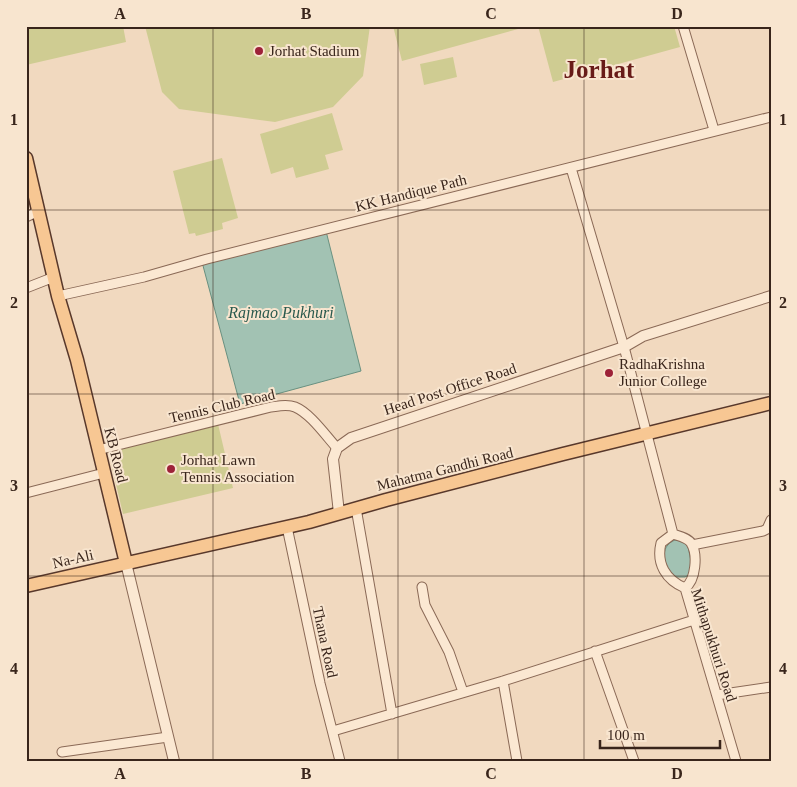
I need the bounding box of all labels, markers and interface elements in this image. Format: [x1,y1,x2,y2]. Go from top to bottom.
text: A [114,5,126,22]
text: B [301,5,312,22]
text: C [485,5,497,22]
text: D [671,5,683,22]
place label: Jorhat Stadium [269,43,360,59]
marker: Jorhat Stadium [253,45,265,57]
district label: Jorhat [564,56,635,83]
text: 1 [10,111,18,128]
text: 1 [779,111,787,128]
street label: KK Handique Path [354,171,469,215]
text: 2 [10,294,18,311]
text: 2 [779,294,787,311]
water label: Rajmao Pukhuri [227,304,334,322]
place label: RadhaKrishna Junior College [619,356,707,389]
street label: Head Post Office Road [382,360,519,418]
marker: RadhaKrishna Junior College [603,367,615,379]
street label: Tennis Club Road [168,386,277,426]
street label: KB Road [101,426,131,485]
street label: Mahatma Gandhi Road [375,444,515,494]
place label: Jorhat Lawn Tennis Association [181,452,295,485]
marker: Jorhat Lawn Tennis Association [165,463,177,475]
text: 3 [10,477,18,494]
text: 3 [779,477,787,494]
street label: Na-Ali [51,547,95,571]
street label: Mithapukhuri Road [688,586,740,704]
street label: Thana Road [310,605,341,680]
text: 4 [10,660,18,677]
text: 4 [779,660,787,677]
scale bar [600,717,720,749]
text: 100 m [607,727,645,743]
text: A [114,765,126,782]
text: B [301,765,312,782]
text: C [485,765,497,782]
text: D [671,765,683,782]

